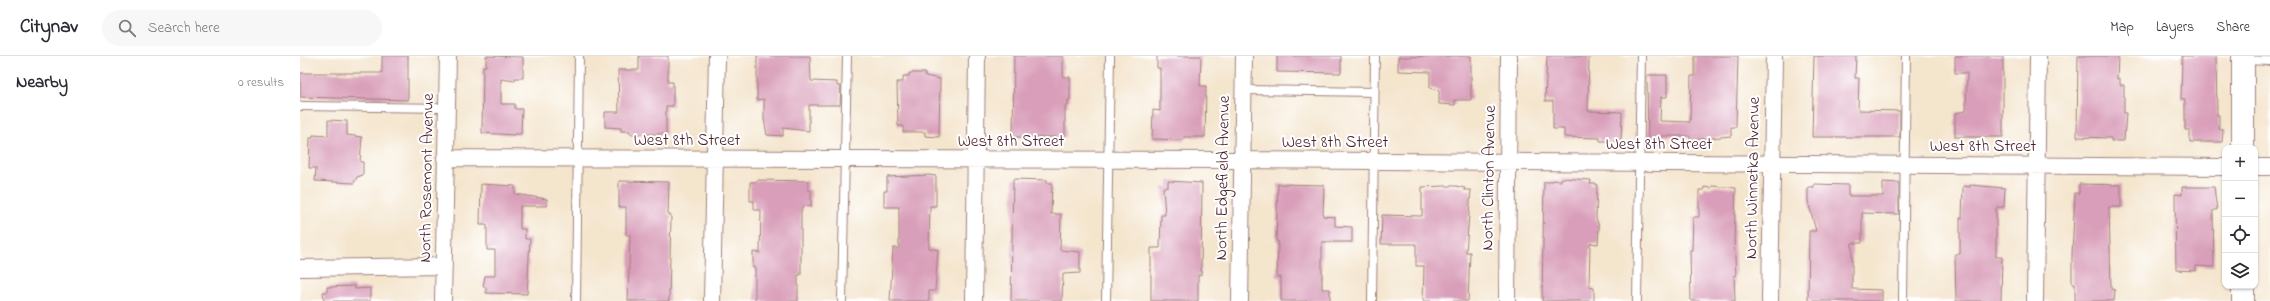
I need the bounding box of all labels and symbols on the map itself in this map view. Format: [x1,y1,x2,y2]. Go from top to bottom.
street label: North Rosemont Avenue [413,93,441,263]
street label: North Edgefield Avenue [1209,95,1239,261]
street label: North Winnetka Avenue [1739,96,1767,259]
street label: North Clinton Avenue [1475,105,1503,251]
street label: West 8th Street [634,128,741,153]
street label: West 8th Street [958,129,1065,154]
street label: West 8th Street [1282,130,1389,155]
street label: West 8th Street [1606,132,1713,157]
street label: West 8th Street [1930,134,2037,159]

